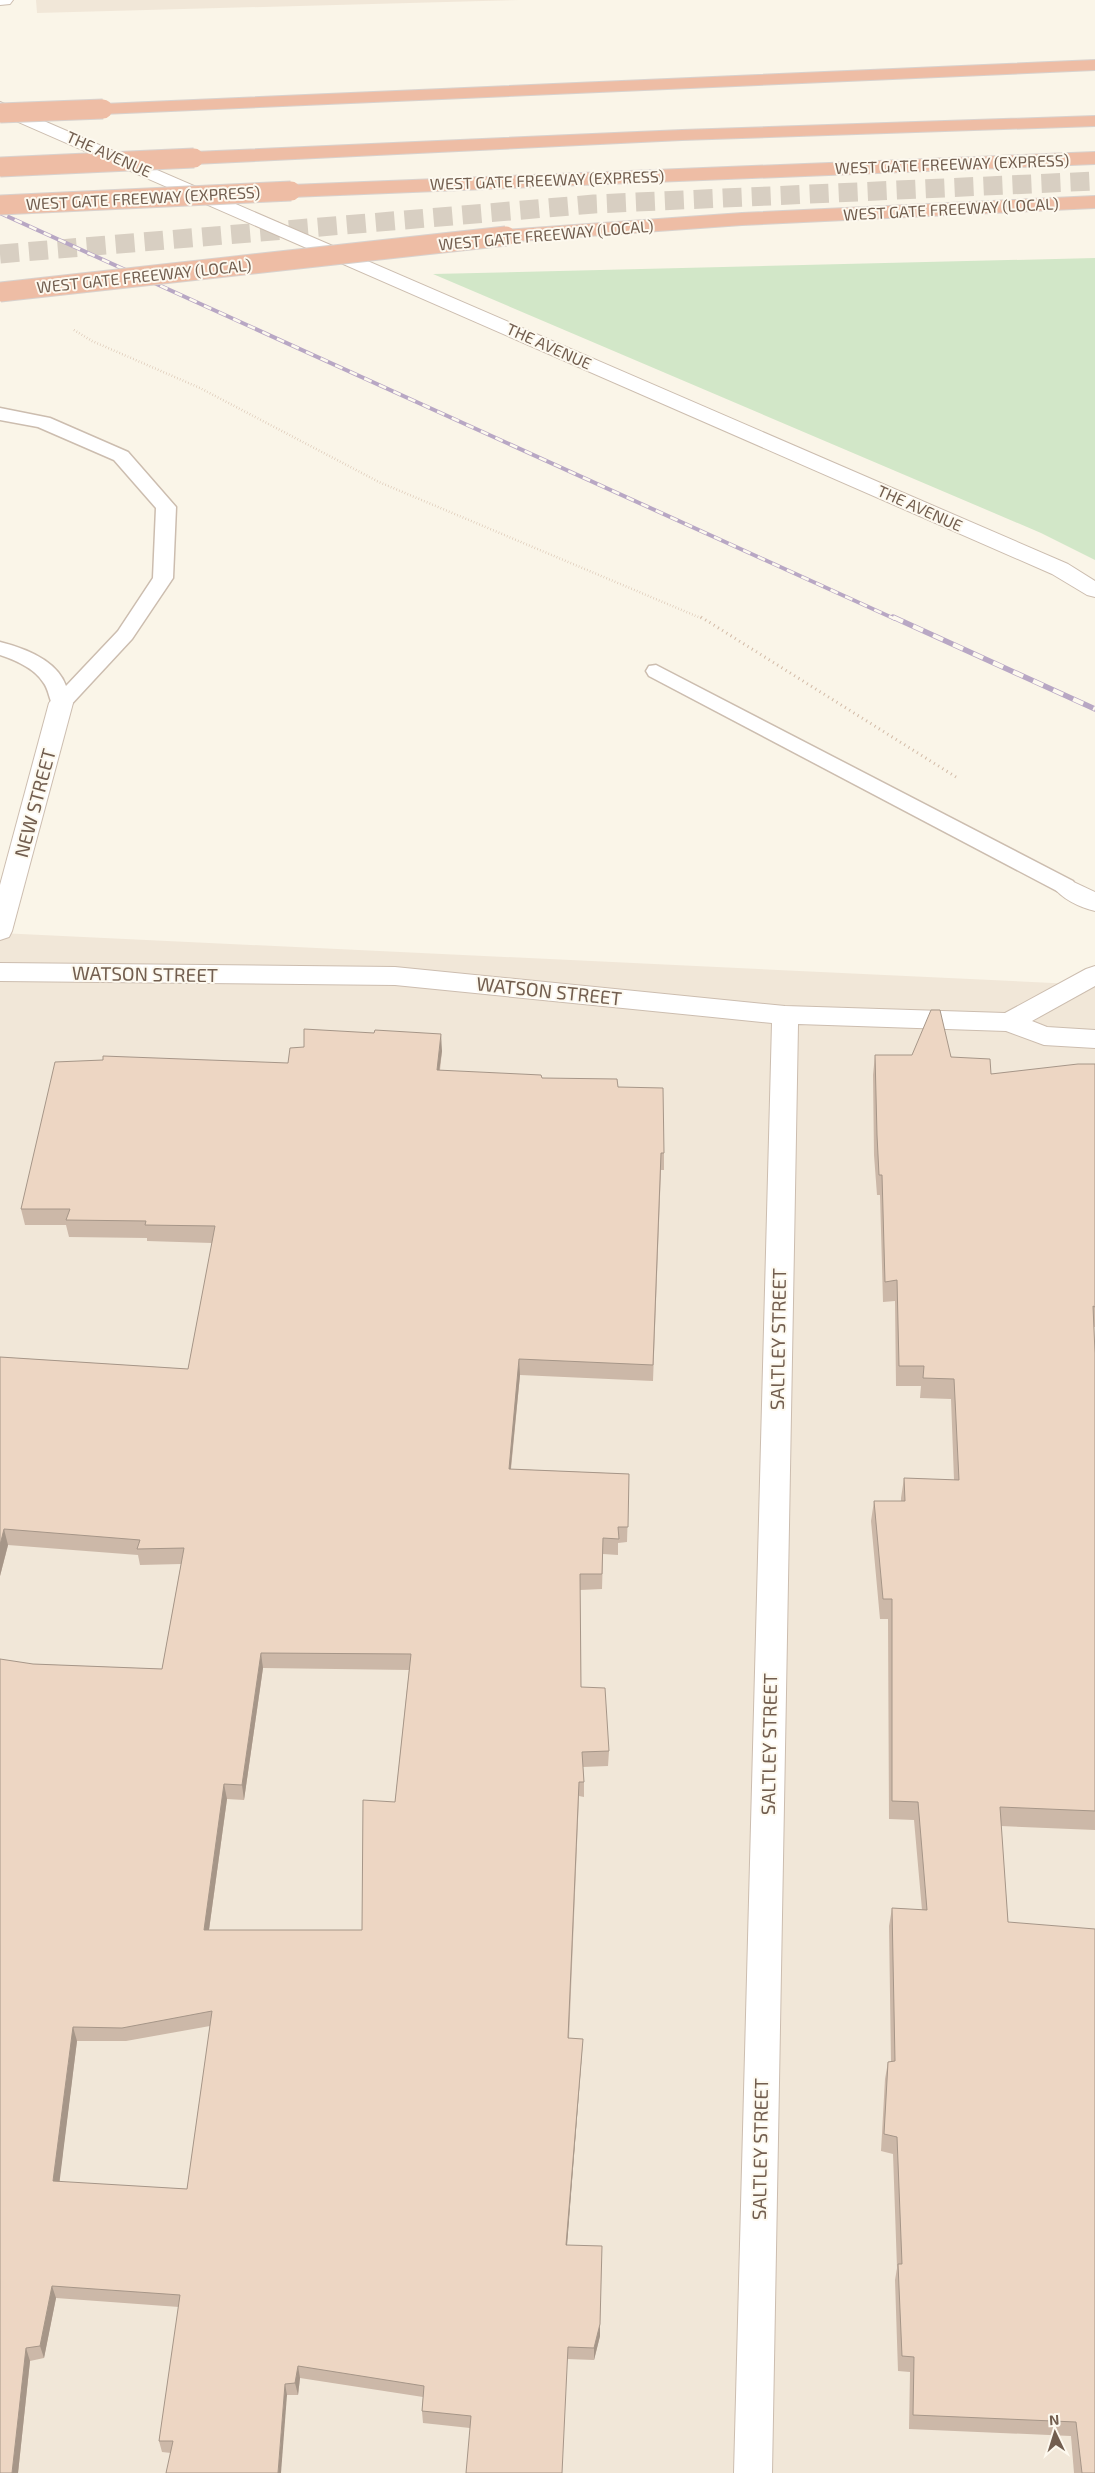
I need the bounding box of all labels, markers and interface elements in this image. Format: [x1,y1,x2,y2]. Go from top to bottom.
street label: THE AVENUE [64,126,155,181]
street label: WEST GATE FREEWAY (EXPRESS) [834,150,1070,177]
street label: WEST GATE FREEWAY (EXPRESS) [429,166,665,193]
street label: WEST GATE FREEWAY (EXPRESS) [25,182,261,213]
street label: WEST GATE FREEWAY (LOCAL) [843,193,1059,224]
street label: WEST GATE FREEWAY (LOCAL) [438,216,654,253]
street label: WEST GATE FREEWAY (LOCAL) [36,255,252,296]
street label: THE AVENUE [504,318,595,373]
street label: THE AVENUE [875,480,966,535]
street label: NEW STREET [9,746,60,860]
street label: WATSON STREET [72,961,218,986]
street label: WATSON STREET [475,971,623,1010]
street label: SALTLEY STREET [765,1268,790,1410]
street label: SALTLEY STREET [756,1673,781,1815]
street label: SALTLEY STREET [747,2078,772,2220]
north arrow [1030,2408,1080,2458]
text: N [1048,2411,1060,2428]

